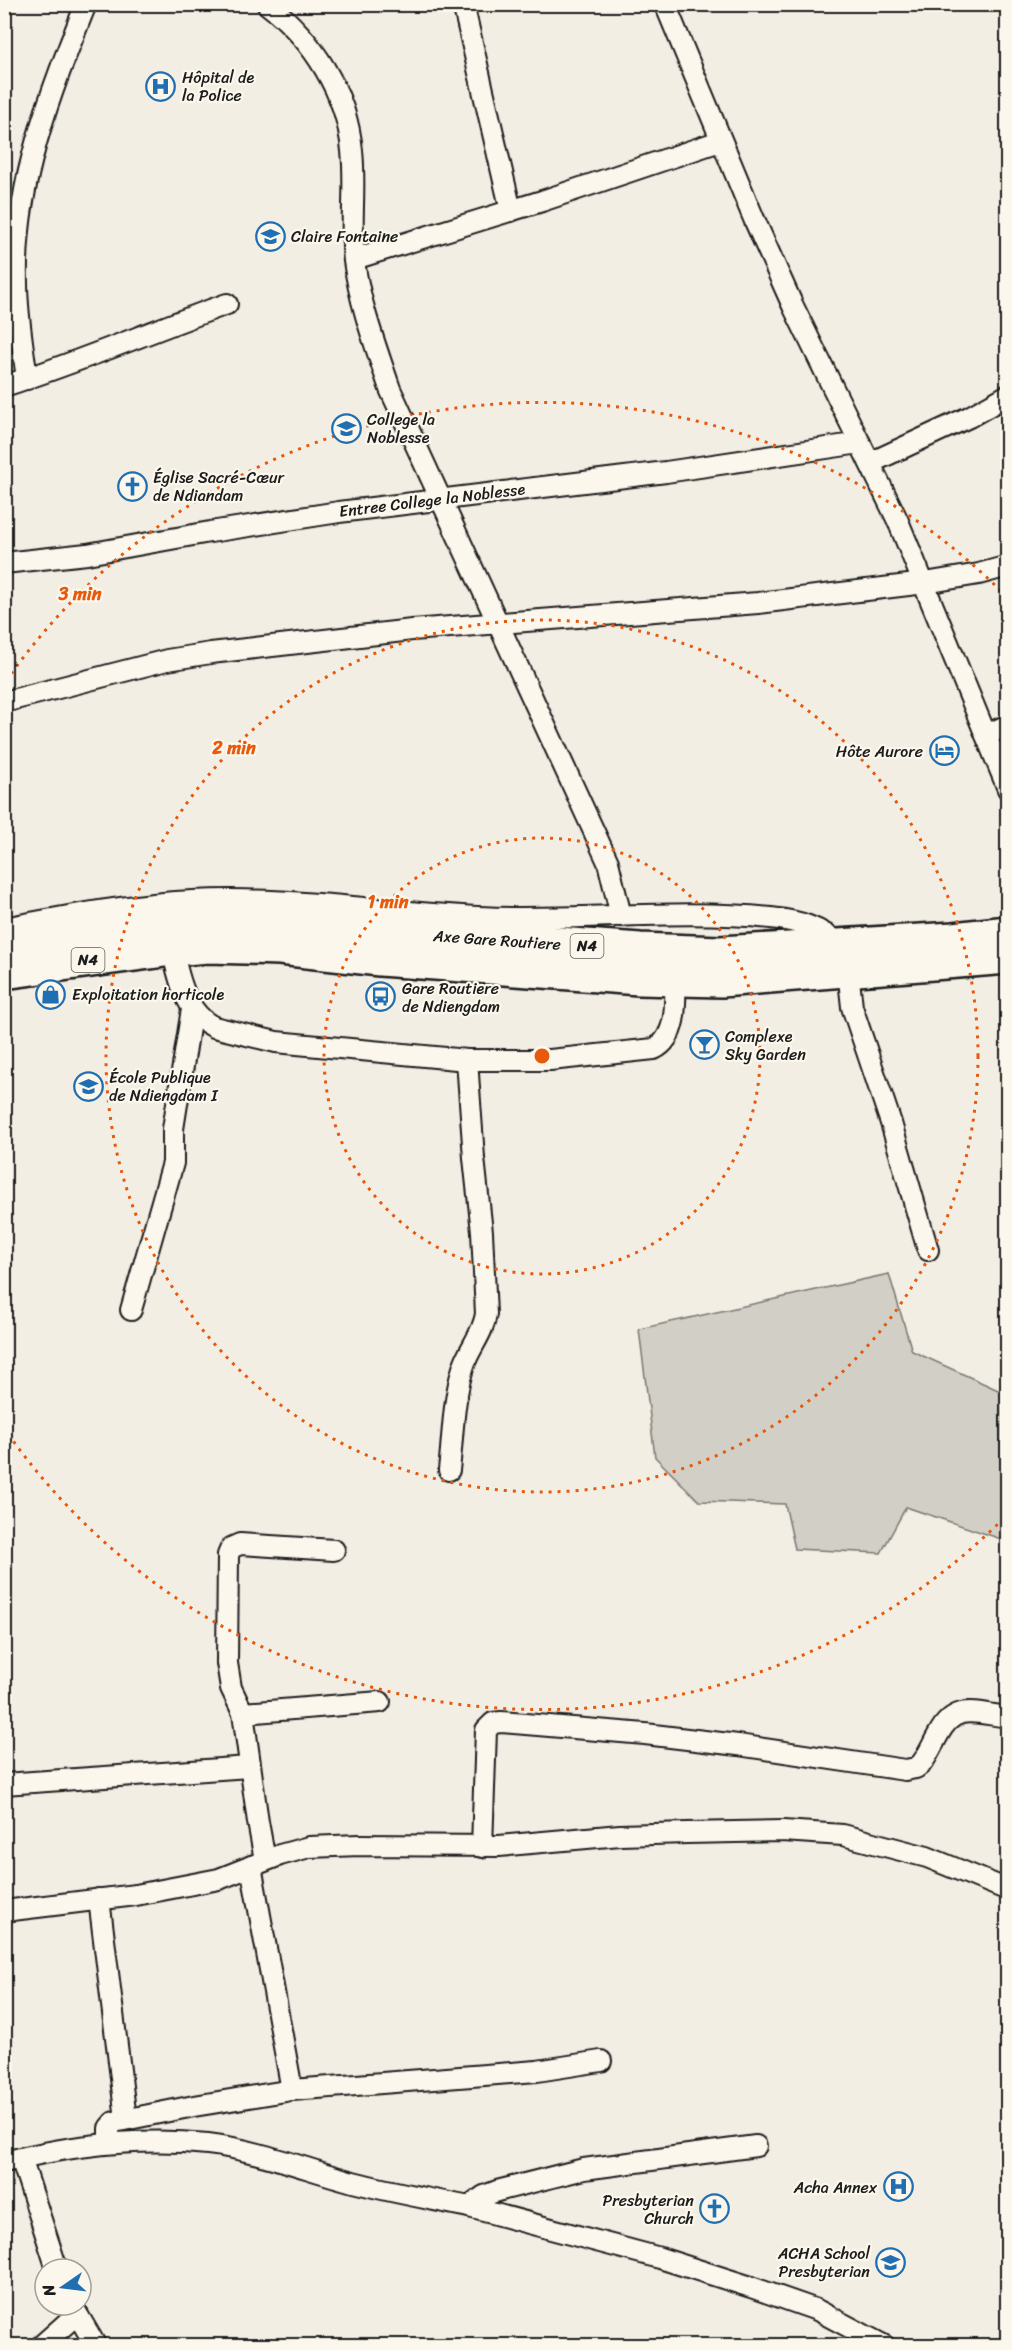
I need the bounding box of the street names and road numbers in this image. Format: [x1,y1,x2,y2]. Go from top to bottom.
street label: Entree College la Noblesse [337,474,527,526]
street label: Axe Gare Routiere [431,921,562,959]
road number: N4 [570,934,604,958]
road number: N4 [72,948,104,972]

